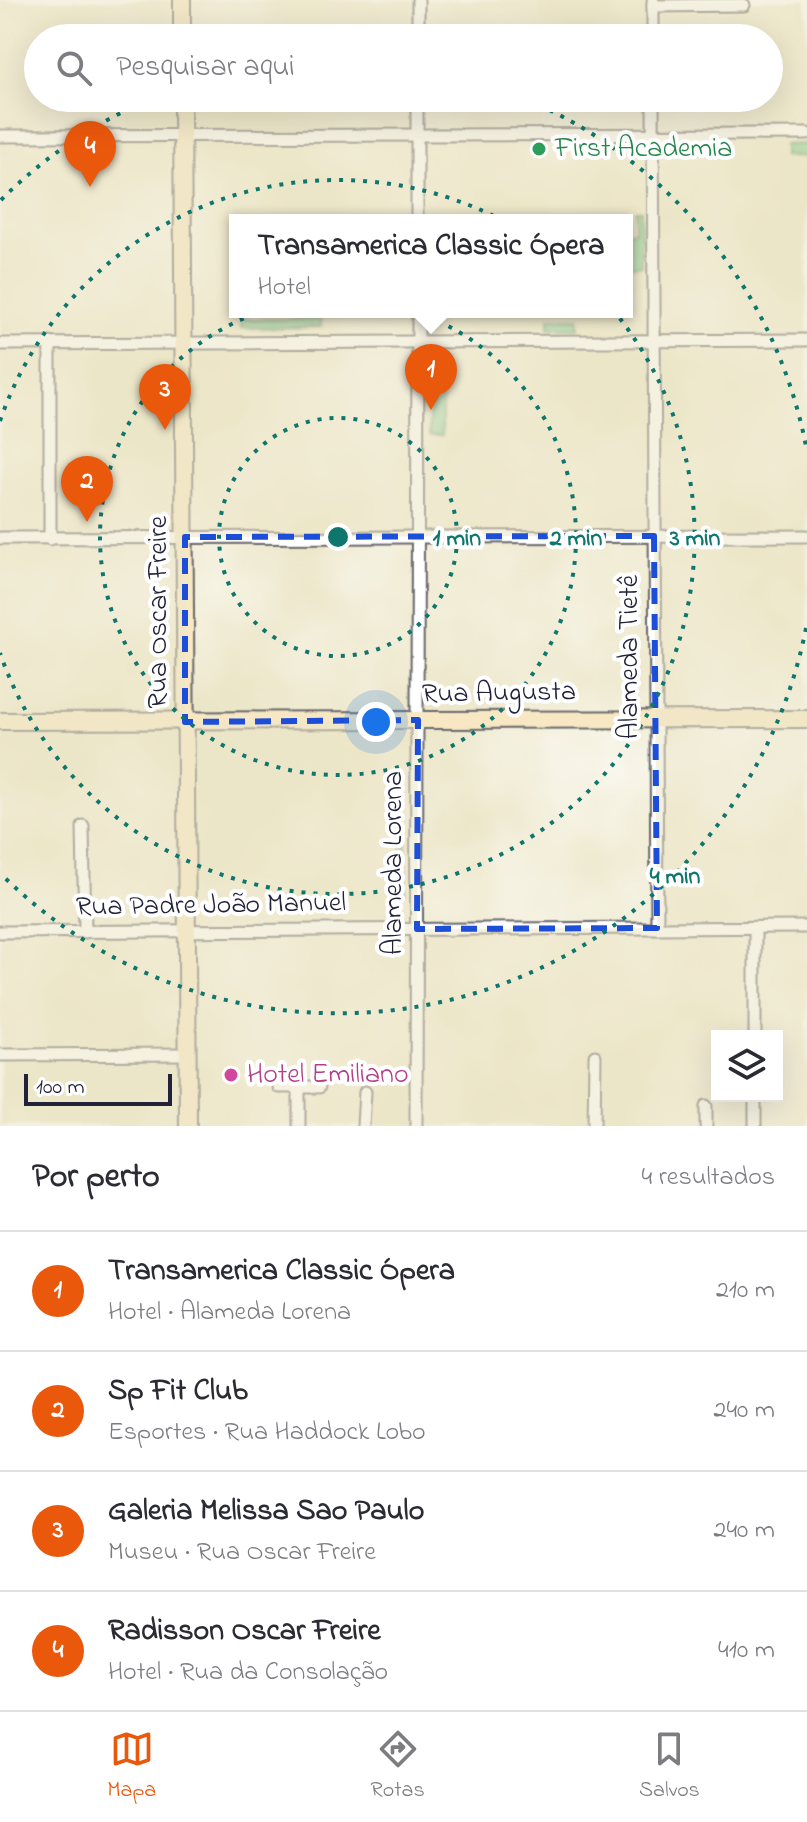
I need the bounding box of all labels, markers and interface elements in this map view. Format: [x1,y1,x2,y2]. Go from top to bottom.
search box [24,24,783,112]
icon: search [52,46,96,90]
text: Pesquisar aqui [116,46,295,90]
pin: 4 [64,121,116,187]
place label: First Academia [554,129,733,170]
marker: First Academia [530,140,548,158]
popup [229,214,633,318]
text: Transamerica Classic Ópera [258,225,604,269]
text: Hotel [258,269,311,307]
pin: 1 [405,344,457,410]
pin: 3 [139,364,191,430]
pin: 2 [61,456,113,522]
street label: Rua Oscar Freire [139,515,180,708]
text: 1 min [433,522,481,557]
text: 2 min [549,522,603,557]
text: 3 min [669,522,721,557]
centre of rings [324,523,352,551]
street label: Alameda Tietê [610,574,651,739]
street label: Rua Augusta [422,672,576,716]
your location [356,702,396,742]
street label: Alameda Lorena [374,771,415,955]
text: 4 min [650,860,700,895]
street label: Rua Padre João Manuel [76,883,346,929]
map controls [711,1030,783,1102]
button: layers [711,1030,783,1102]
place label: Hotel Emiliano [247,1055,408,1096]
marker: Hotel Emiliano [222,1066,240,1084]
scale bar [24,1070,172,1106]
text: 100 m [36,1072,85,1104]
text: Por perto [32,1153,160,1203]
text: 4 resultados [642,1159,775,1197]
text: Transamerica Classic Ópera [108,1250,455,1294]
text: 1 [54,1272,62,1310]
text: 210 m [716,1272,775,1310]
text: Hotel · Alameda Lorena [108,1294,351,1332]
text: Sp Fit Club [108,1370,248,1414]
text: 2 [52,1392,64,1430]
text: 240 m [713,1392,775,1430]
text: Esportes · Rua Haddock Lobo [108,1414,426,1452]
text: Galeria Melissa Sao Paulo [108,1490,424,1534]
text: 3 [53,1512,63,1550]
text: 240 m [713,1512,775,1550]
text: Museu · Rua Oscar Freire [108,1534,376,1572]
text: Radisson Oscar Freire [108,1610,381,1654]
text: 4 [53,1632,63,1670]
text: 410 m [718,1632,775,1670]
text: Hotel · Rua da Consolação [108,1654,388,1692]
tab: Mapa [107,1727,156,1807]
tab: Rotas [371,1727,425,1807]
tab: Salvos [639,1727,700,1807]

